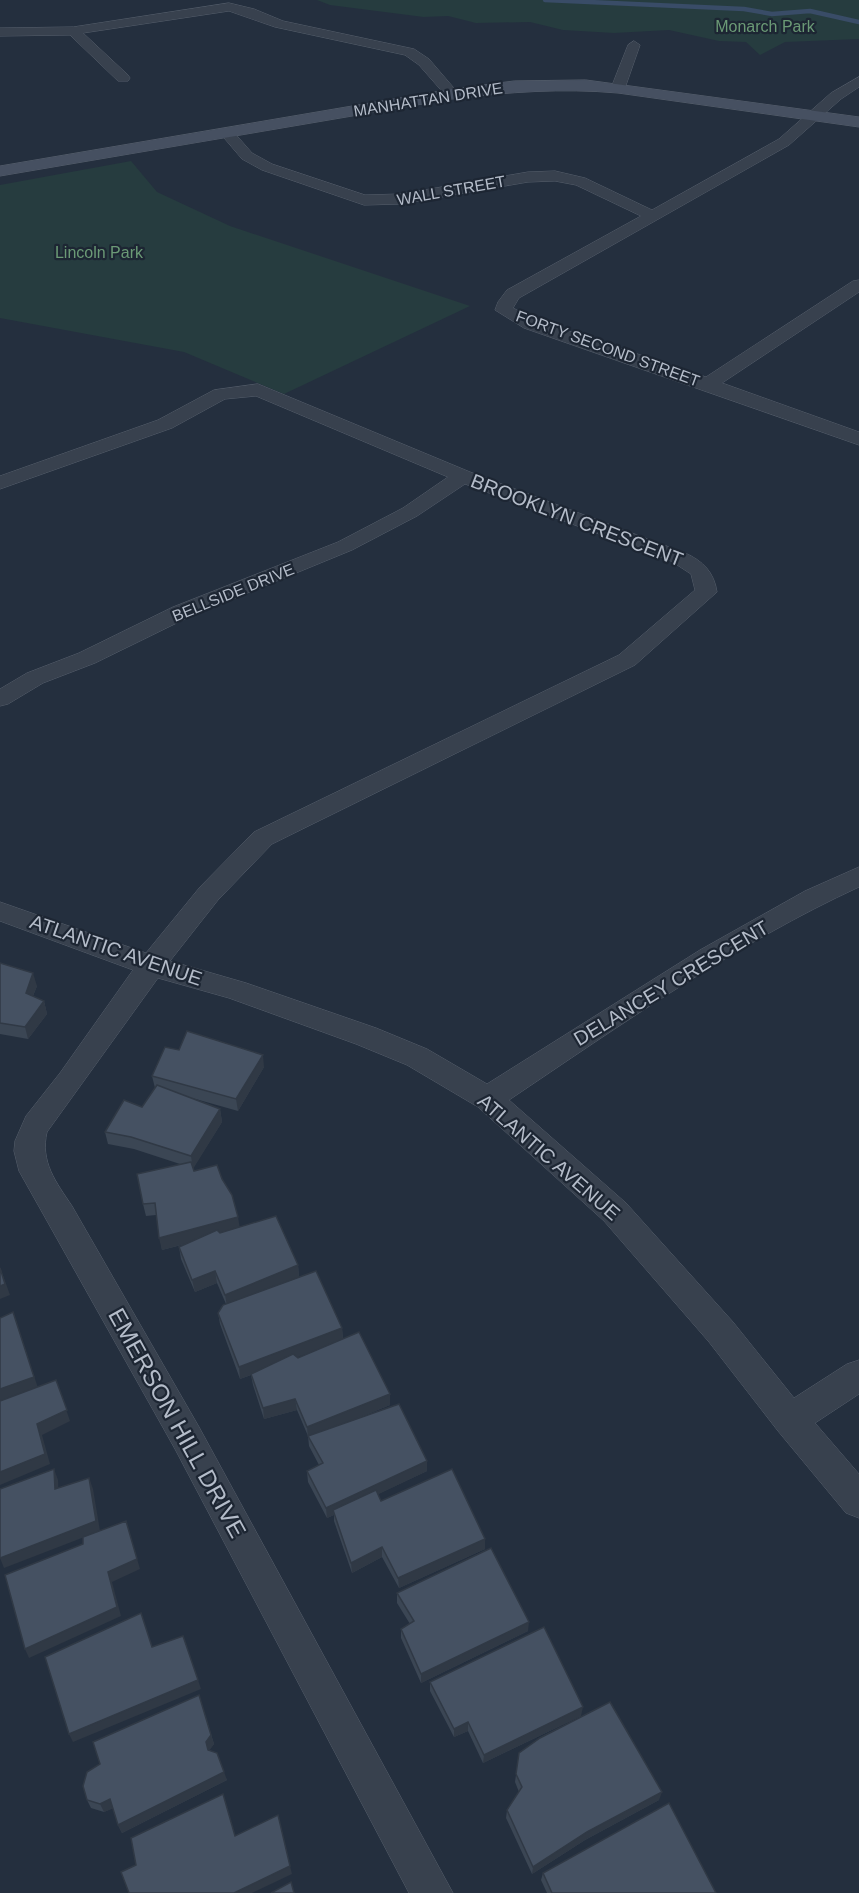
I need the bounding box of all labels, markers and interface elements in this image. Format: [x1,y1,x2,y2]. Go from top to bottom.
park label: Monarch Park [715,18,816,35]
street label: MANHATTAN DRIVE [352,79,504,120]
street label: WALL STREET [395,173,507,208]
park label: Lincoln Park [55,244,144,261]
street label: FORTY SECOND STREET [514,307,702,390]
street label: BROOKLYN CRESCENT [468,469,686,571]
street label: BELLSIDE DRIVE [170,560,297,625]
street label: ATLANTIC AVENUE [27,910,205,990]
street label: DELANCEY CRESCENT [570,916,772,1050]
street label: ATLANTIC AVENUE [474,1090,624,1224]
street label: EMERSON HILL DRIVE [103,1303,252,1542]

